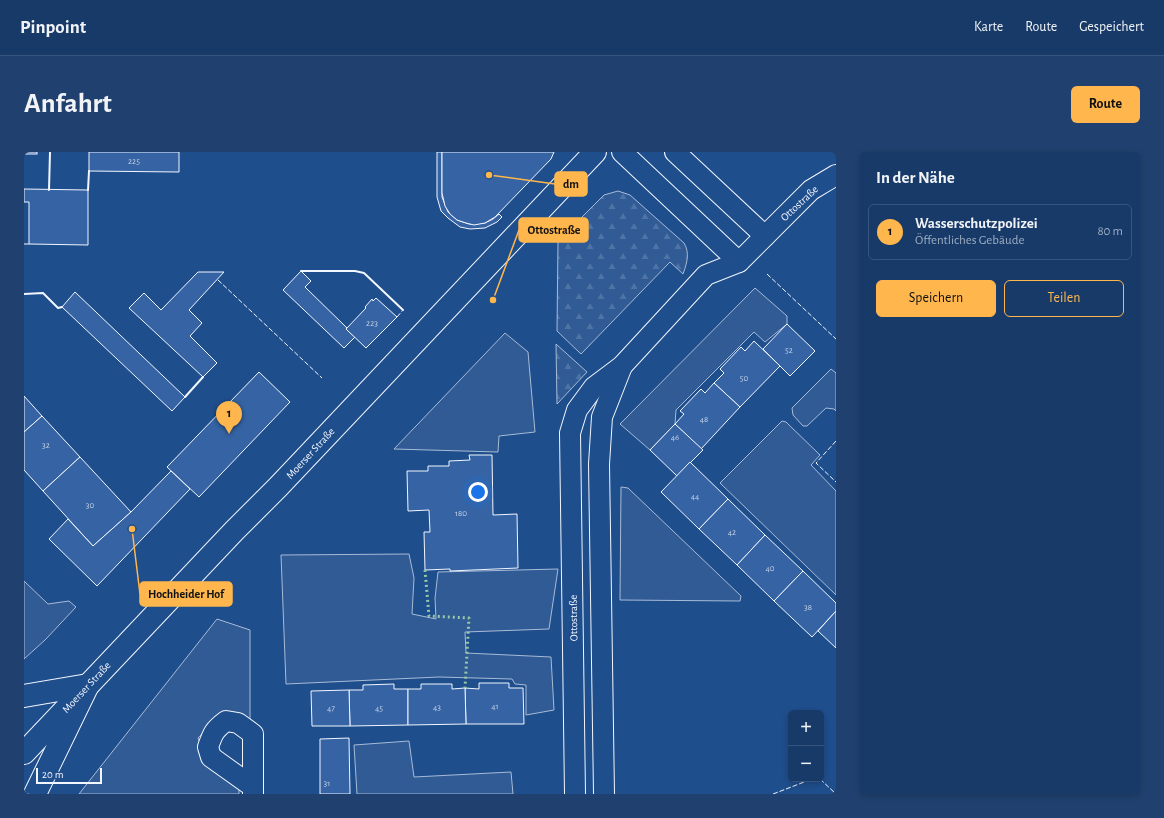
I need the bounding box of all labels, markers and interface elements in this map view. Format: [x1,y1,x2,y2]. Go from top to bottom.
text: Pinpoint [20,18,86,37]
text: Karte [974,20,1003,34]
text: Route [1025,20,1057,34]
text: Gespeichert [1079,20,1144,34]
button: Route [1071,86,1140,123]
text: Anfahrt [24,90,112,118]
house number: 225 [128,157,140,166]
text: In der Nähe [876,169,955,186]
callout: dm [555,172,587,196]
text: dm [563,178,579,190]
street label: Ottostraße [779,183,820,223]
text: Wasserschutzpolizei [915,216,1038,231]
callout: Ottostraße [519,218,588,242]
text: Ottostraße [527,224,581,236]
text: 1 [888,225,892,238]
text: 80 m [1097,225,1123,238]
text: Öffentliches Gebäude [915,234,1024,247]
button: Speichern [876,280,996,317]
button: Teilen [1004,280,1124,317]
house number: 223 [366,319,378,328]
house number: 52 [785,346,793,355]
house number: 50 [740,374,749,383]
pin: 1 [216,401,242,434]
house number: 48 [700,415,708,424]
street label: Moerser Straße [284,426,337,481]
house number: 46 [671,433,679,442]
house number: 32 [42,441,50,450]
your location [468,482,488,502]
house number: 44 [691,492,700,501]
house number: 30 [86,501,94,510]
house number: 180 [455,509,467,518]
house number: 42 [728,528,736,537]
house number: 40 [765,564,775,573]
callout: Hochheider Hof [140,582,232,606]
text: Hochheider Hof [148,588,225,600]
street label: Ottostraße [568,595,579,641]
house number: 38 [804,603,812,612]
street label: Moerser Straße [60,660,113,715]
house number: 41 [491,702,499,711]
house number: 43 [433,703,441,712]
house number: 47 [327,704,335,713]
house number: 45 [375,704,383,713]
map controls [788,710,824,782]
button: + [788,710,824,746]
button: − [788,746,824,782]
scale bar [36,766,102,785]
text: 20 m [42,769,63,780]
house number: 31 [324,779,330,788]

